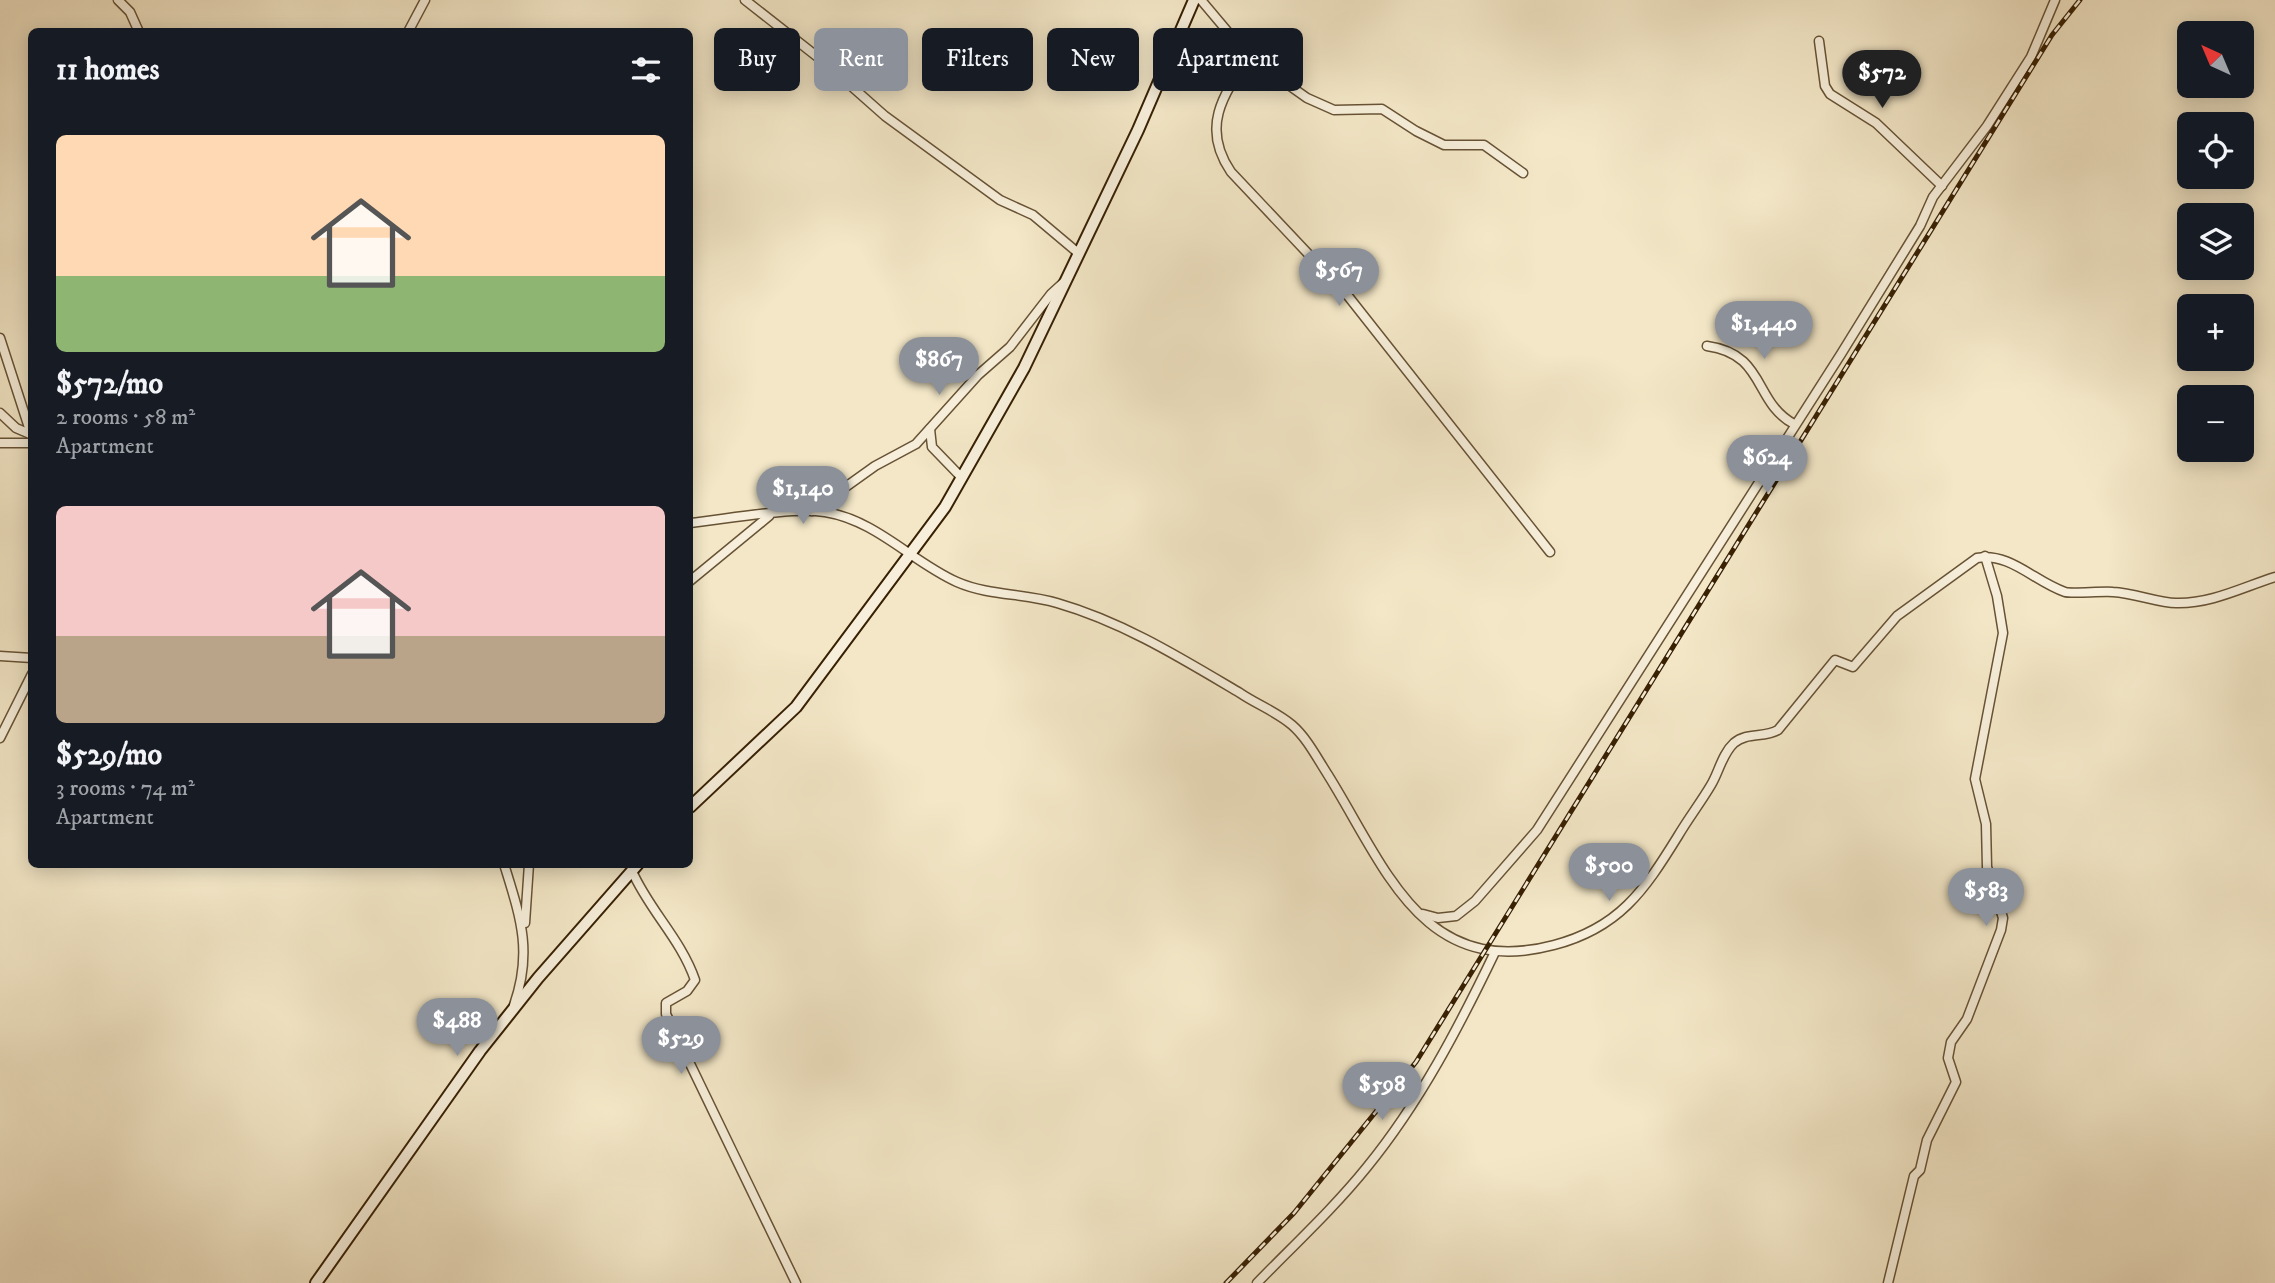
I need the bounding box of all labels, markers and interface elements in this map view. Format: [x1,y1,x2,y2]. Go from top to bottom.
north arrow [2177,21,2254,98]
map controls [2177,21,2254,462]
chip: Buy [714,28,800,91]
chip: Rent [814,28,908,91]
chip: Filters [922,28,1033,91]
chip: New [1047,28,1139,91]
chip: Apartment [1153,28,1303,91]
pin: $572 [1841,50,1923,110]
icon: filters [627,51,665,89]
text: 11 homes [56,52,160,89]
text: $572 [1858,58,1906,87]
button: locate [2177,112,2254,189]
icon: home [298,180,424,306]
button: layers [2177,203,2254,280]
pin: $567 [1298,248,1380,308]
text: $567 [1315,256,1363,285]
button: + [2177,294,2254,371]
pin: $1,440 [1707,302,1821,361]
text: $1,440 [1731,309,1797,338]
pin: $867 [898,338,980,397]
text: $867 [915,345,963,374]
text: $572/mo [56,366,163,403]
button: − [2177,385,2254,462]
text: 2 rooms · 58 m² [56,403,195,432]
text: Apartment [56,432,154,461]
pin: $624 [1726,435,1808,495]
text: $624 [1742,443,1792,472]
pin: $1,140 [746,466,860,526]
text: $1,140 [772,474,834,503]
icon: home [298,551,424,677]
text: $529/mo [56,737,162,774]
text: 3 rooms · 74 m² [56,774,195,803]
text: Apartment [56,803,154,832]
pin: $500 [1568,844,1650,903]
text: $500 [1585,851,1633,880]
pin: $583 [1945,869,2027,928]
text: $583 [1964,876,2008,905]
pin: $488 [416,998,498,1058]
text: $488 [433,1006,481,1035]
pin: $529 [640,1016,722,1076]
text: $529 [658,1024,704,1053]
pin: $598 [1341,1062,1423,1122]
text: $598 [1359,1070,1405,1099]

